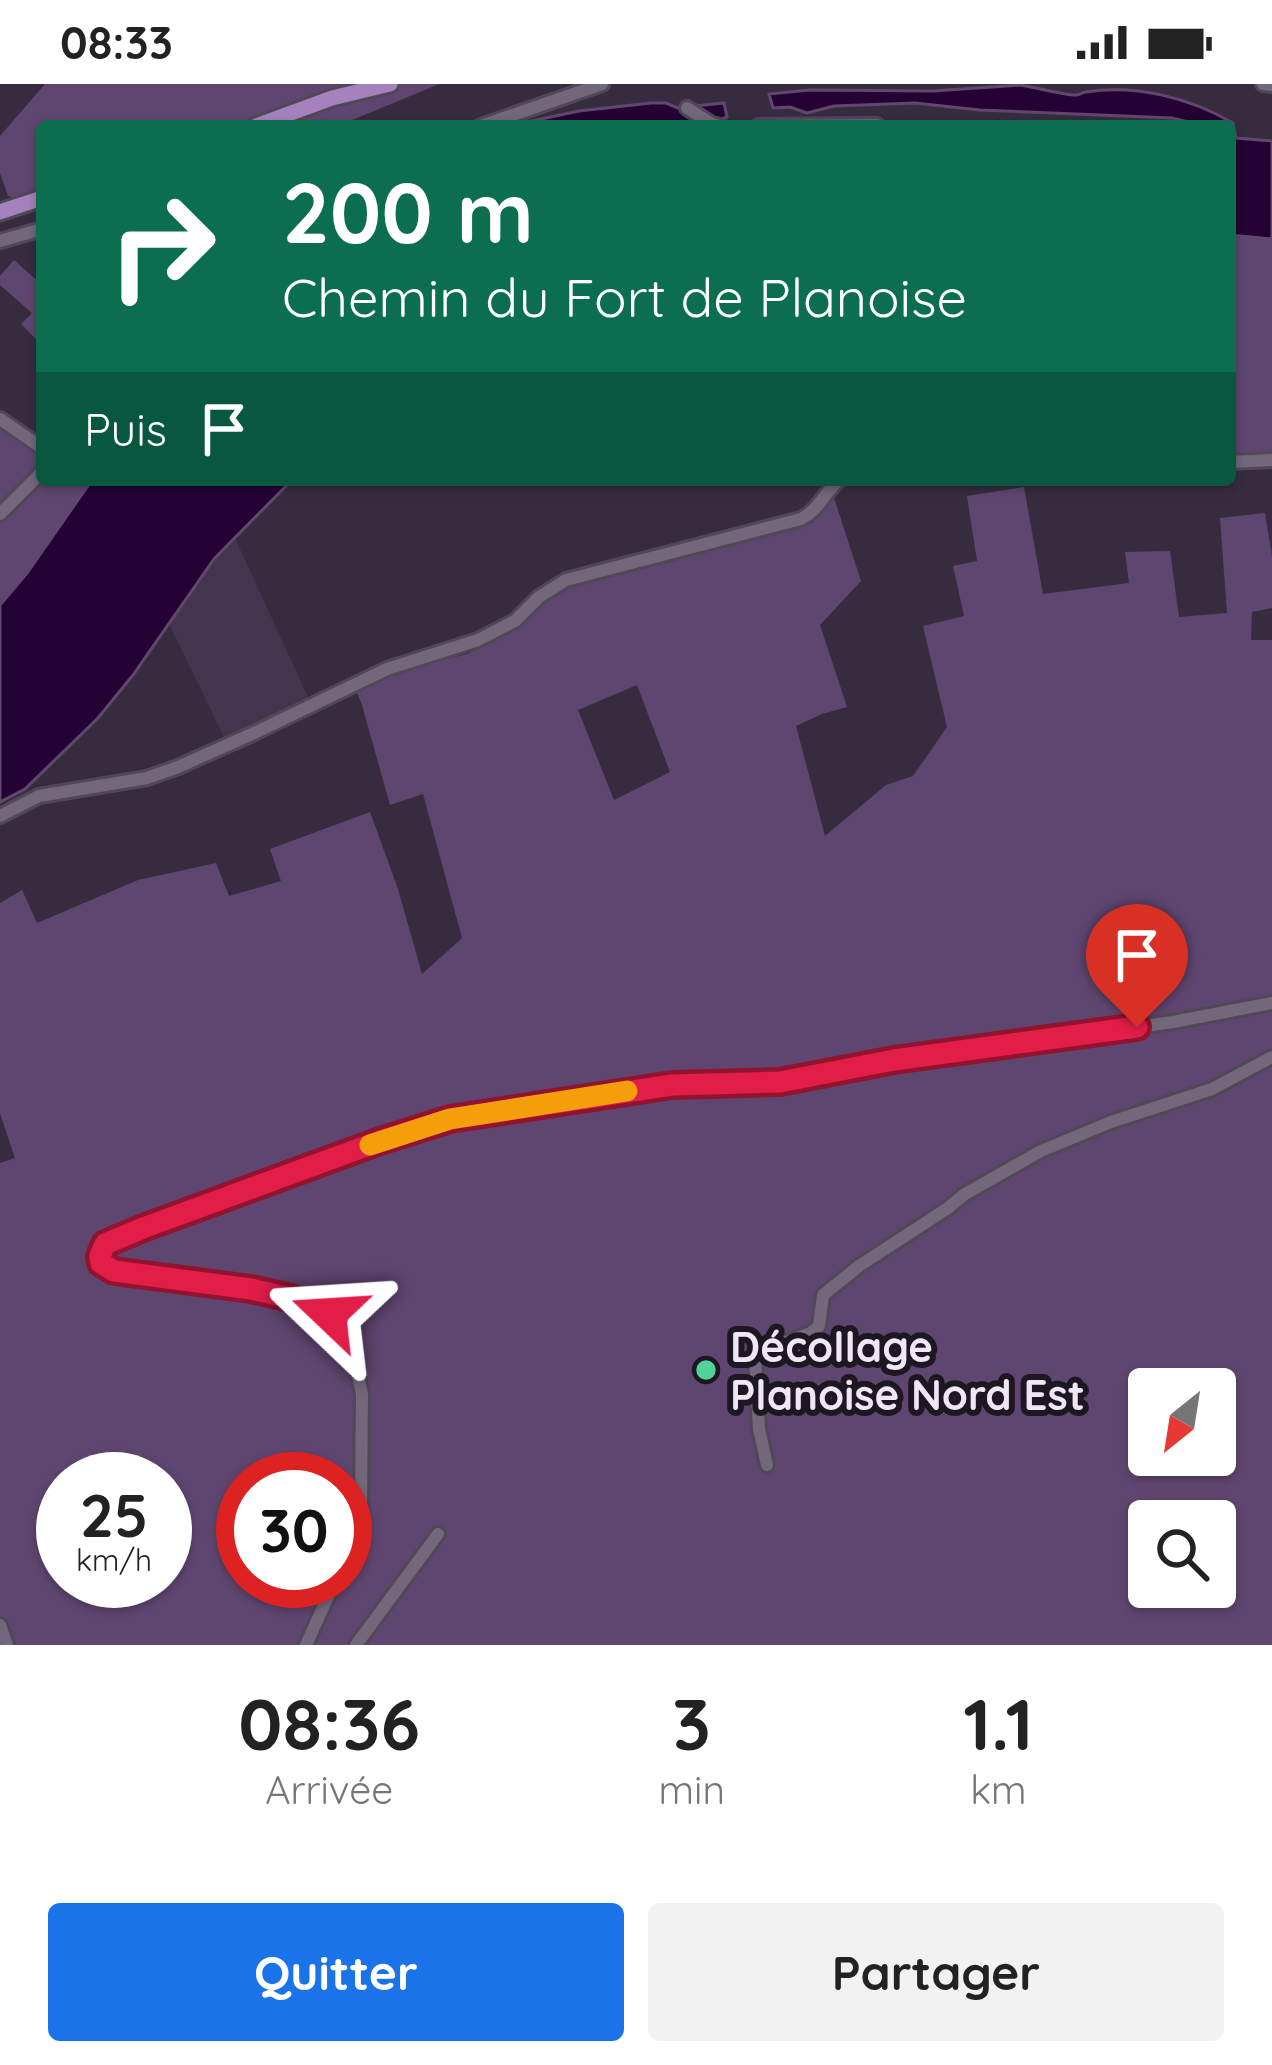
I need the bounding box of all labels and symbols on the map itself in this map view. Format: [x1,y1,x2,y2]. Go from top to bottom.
pin [1086,904,1188,1027]
position arrow [266,1251,392,1377]
place label: Décollage Planoise Nord Est [730,1320,1085,1421]
marker: Décollage Planoise Nord Est [693,1357,719,1383]
north arrow [1128,1368,1236,1476]
speed limit sign: 30 [216,1452,372,1608]

